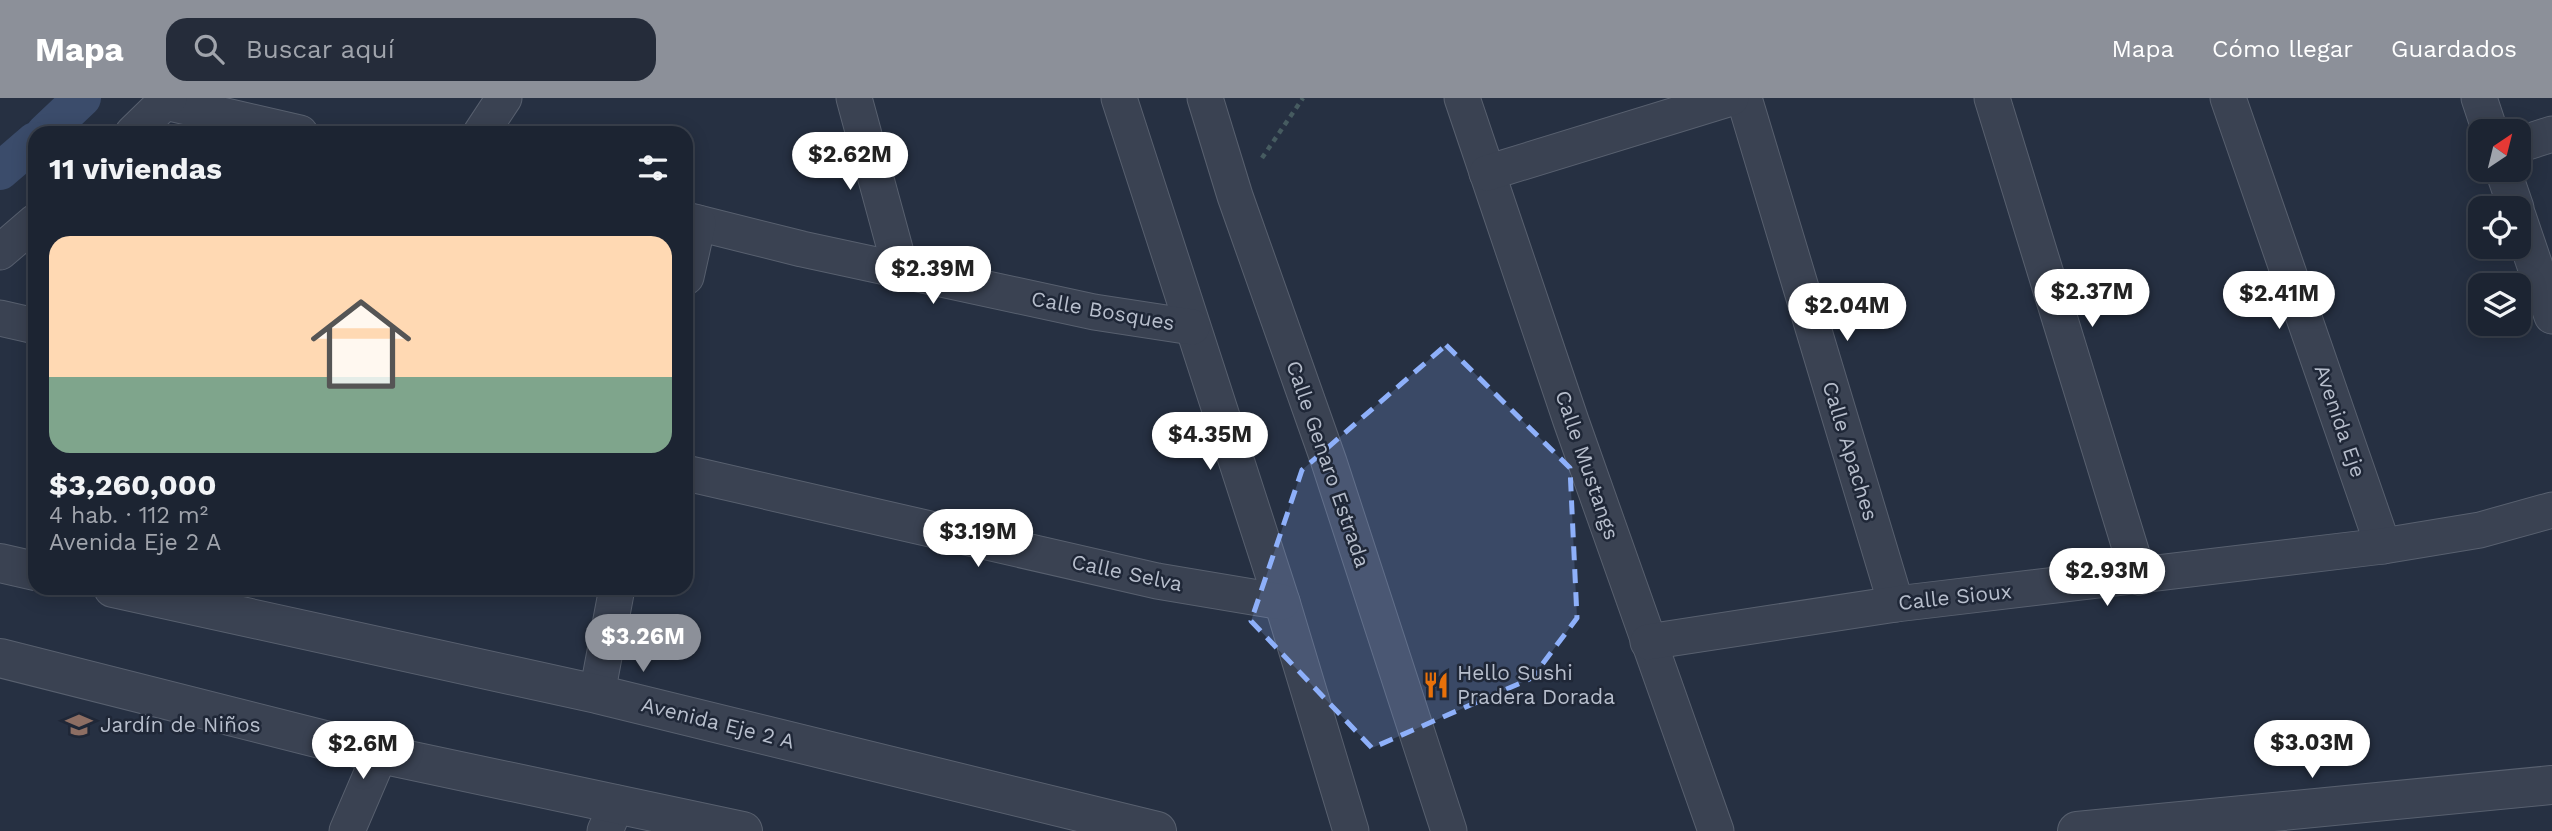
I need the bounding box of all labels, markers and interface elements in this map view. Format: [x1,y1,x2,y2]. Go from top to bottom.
search box [166,18,656,81]
text: Mapa [35,30,124,69]
icon: search [190,30,228,68]
text: Buscar aquí [246,34,395,64]
text: Mapa [2112,35,2174,63]
text: Cómo llegar [2212,35,2353,63]
text: Guardados [2391,35,2517,63]
north arrow [2468,119,2530,182]
map controls [2468,119,2531,336]
pin: $2.62M [793,132,907,192]
text: $2.62M [808,141,892,168]
icon: filters [634,149,672,187]
text: 11 viviendas [49,151,222,186]
button: locate [2468,196,2531,259]
pin: $2.39M [876,246,990,306]
text: $2.39M [891,255,975,282]
pin: $2.37M [2035,270,2149,329]
pin: $2.41M [2222,272,2336,331]
button: layers [2468,273,2531,336]
text: $2.37M [2050,278,2134,305]
text: $2.41M [2239,280,2319,307]
icon: home [298,281,424,407]
pin: $2.04M [1790,284,1904,343]
street label: Calle Bosques [1029,286,1177,335]
text: $2.04M [1804,292,1890,319]
street label: Calle Genaro Estrada [1281,357,1376,571]
street label: Avenida Eje [2310,361,2371,481]
street label: Calle Apaches [1817,378,1884,524]
street label: Calle Mustangs [1550,387,1625,543]
pin: $4.35M [1153,412,1267,472]
text: $4.35M [1168,421,1252,448]
text: $3,260,000 [49,467,216,502]
text: 4 hab. · 112 m² [49,502,208,529]
pin: $3.19M [921,510,1035,569]
text: $3.19M [939,518,1017,545]
text: Avenida Eje 2 A [49,529,221,556]
pin: $2.93M [2050,548,2164,608]
street label: Calle Selva [1069,549,1185,596]
text: $2.93M [2065,557,2149,584]
street label: Calle Sioux [1897,578,2013,615]
pin: $3.26M [586,614,700,674]
text: $3.26M [601,623,685,650]
place label: Hello Sushi Pradera Dorada [1457,660,1615,709]
restaurant icon: Hello Sushi Pradera Dorada [1421,670,1451,700]
street label: Avenida Eje 2 A [639,691,798,754]
school or university icon: Jardín de Niños [64,710,94,740]
place label: Jardín de Niños [100,712,261,737]
pin: $3.03M [2255,720,2369,780]
pin: $2.6M [314,722,412,781]
text: $3.03M [2270,729,2354,756]
text: $2.6M [328,730,398,757]

